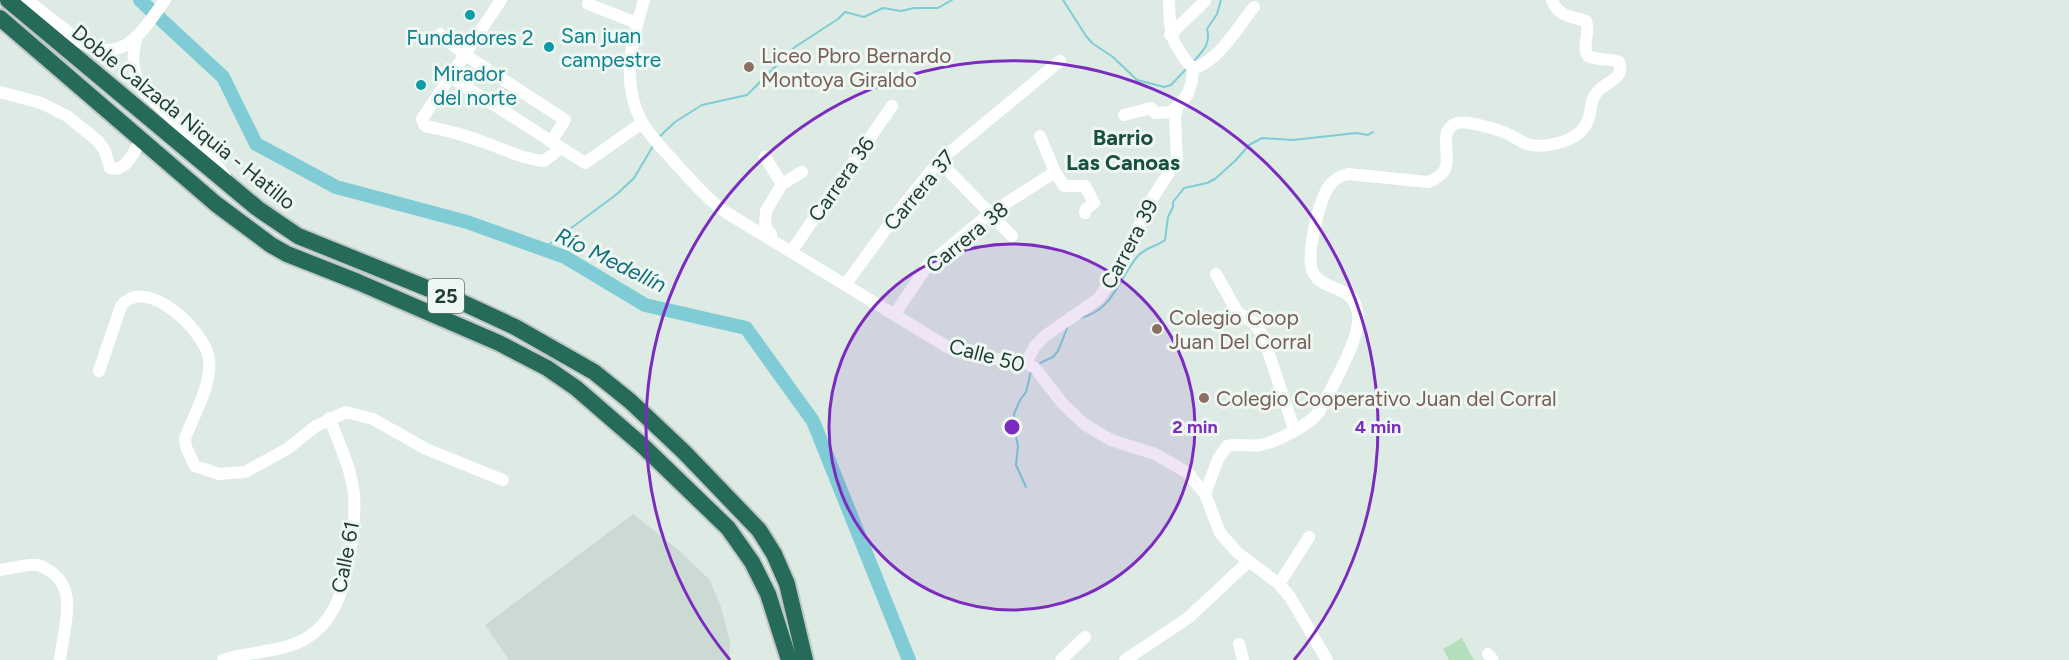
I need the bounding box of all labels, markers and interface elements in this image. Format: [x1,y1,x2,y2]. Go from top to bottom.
marker: Fundadores 2 [463,8,477,22]
street label: Doble Calzada Niquia - Hatillo [67,19,301,215]
place label: San juan campestre [561,23,661,72]
place label: Fundadores 2 [406,25,534,50]
marker: San juan campestre [542,40,556,54]
place label: Liceo Pbro Bernardo Montoya Giraldo [761,43,951,92]
marker: Liceo Pbro Bernardo Montoya Giraldo [742,60,756,74]
place label: Mirador del norte [433,61,517,110]
marker: Mirador del norte [414,78,428,92]
district label: Barrio Las Canoas [1066,124,1180,176]
street label: Carrera 36 [803,132,879,226]
street label: Carrera 37 [878,145,960,235]
street label: Carrera 39 [1095,195,1163,293]
street label: Carrera 38 [921,196,1013,278]
water label: Río Medellín [551,222,671,298]
road number: 25 [428,279,464,313]
place label: Colegio Coop Juan Del Corral [1169,305,1312,354]
marker: Colegio Coop Juan Del Corral [1150,322,1164,336]
street label: Calle 50 [946,333,1028,377]
place label: Colegio Cooperativo Juan del Corral [1216,386,1557,411]
marker: Colegio Cooperativo Juan del Corral [1197,391,1211,405]
text: 2 min [1172,416,1218,438]
text: 4 min [1355,416,1401,438]
centre of rings [1002,417,1022,437]
street label: Calle 61 [326,519,364,595]

